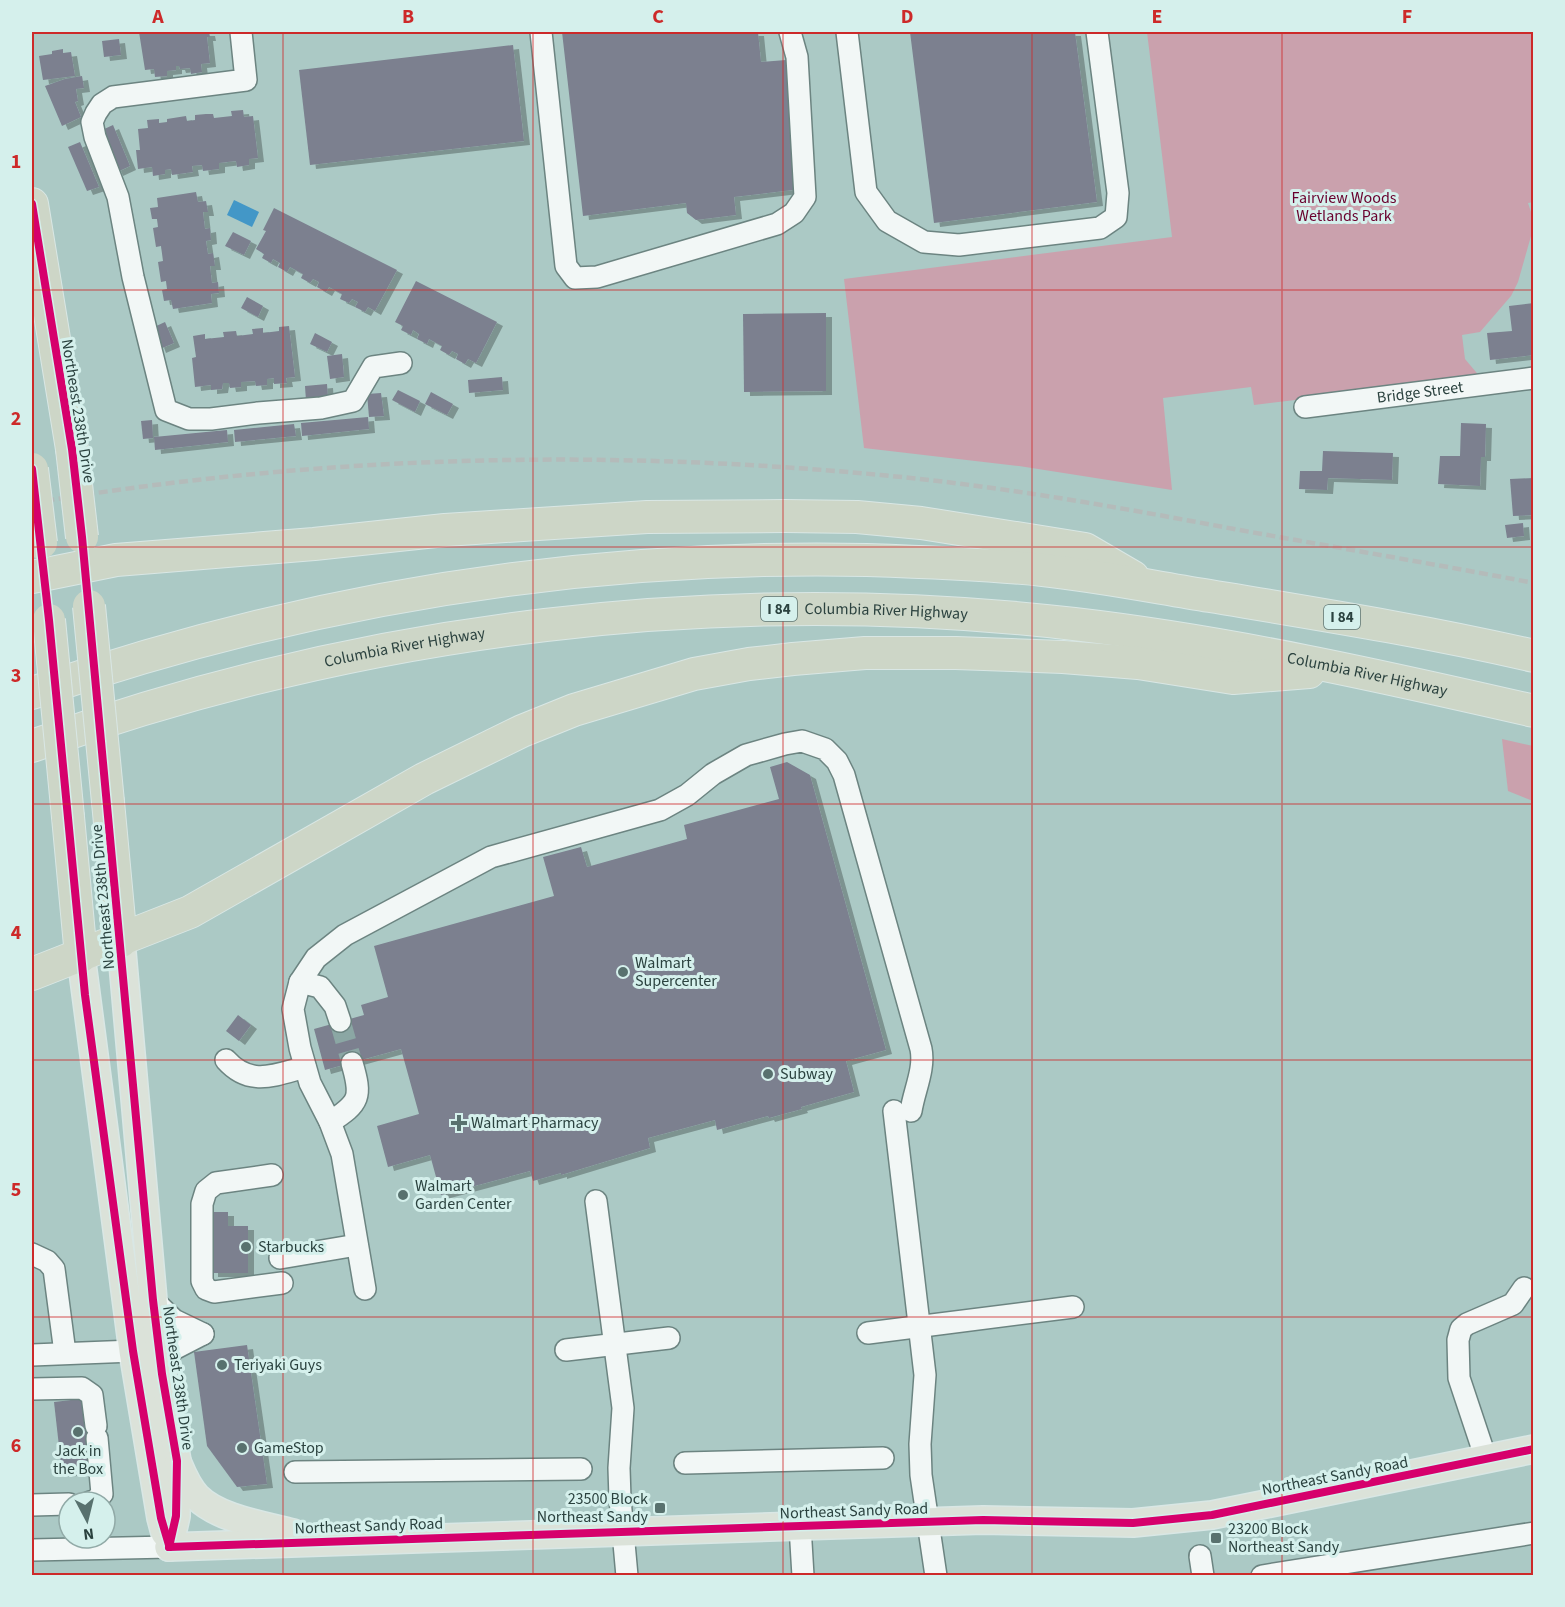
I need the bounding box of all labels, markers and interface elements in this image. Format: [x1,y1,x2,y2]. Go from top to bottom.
text: A [151,3,164,31]
text: B [402,3,414,31]
text: C [652,3,664,31]
text: D [901,3,913,31]
text: E [1152,3,1162,31]
text: F [1402,3,1412,31]
text: 1 [11,148,21,176]
park label: Fairview Woods Wetlands Park [1292,187,1397,227]
street label: Northeast 238th Drive [56,338,100,485]
street label: Bridge Street [1376,376,1465,409]
text: 2 [11,405,21,433]
road number: I 84 [761,597,797,621]
street label: Columbia River Highway [805,598,969,625]
road number: I 84 [1324,605,1360,629]
street label: Columbia River Highway [322,622,487,673]
street label: Columbia River Highway [1285,647,1450,702]
text: 3 [11,662,21,690]
street label: Northeast 238th Drive [86,824,120,970]
text: 4 [11,919,22,947]
place label: Walmart Supercenter [635,952,717,992]
marker: Walmart Supercenter [616,965,630,979]
place label: Subway [780,1063,833,1085]
marker: Subway [761,1067,775,1081]
place label: Walmart Pharmacy [471,1112,599,1134]
marker: Walmart Pharmacy [452,1116,466,1130]
place label: Walmart Garden Center [415,1175,512,1215]
text: 5 [11,1176,21,1204]
marker: Walmart Garden Center [396,1188,410,1202]
place label: Starbucks [258,1236,325,1258]
marker: Starbucks [239,1240,253,1254]
street label: Northeast 238th Drive [157,1305,199,1452]
place label: Teriyaki Guys [234,1354,322,1376]
marker: Teriyaki Guys [215,1358,229,1372]
marker: Jack in the Box [71,1425,85,1439]
text: 6 [11,1432,21,1460]
place label: GameStop [254,1437,324,1459]
place label: Jack in the Box [53,1440,103,1480]
marker: GameStop [235,1441,249,1455]
street label: Northeast Sandy Road [1260,1451,1410,1501]
place label: 23500 Block Northeast Sandy [537,1488,649,1528]
north arrow [57,1490,117,1550]
street label: Northeast Sandy Road [779,1497,929,1525]
marker: 23500 Block Northeast Sandy [653,1501,667,1515]
street label: Northeast Sandy Road [294,1512,444,1540]
place label: 23200 Block Northeast Sandy [1228,1518,1340,1558]
text: N [82,1522,95,1545]
marker: 23200 Block Northeast Sandy [1209,1531,1223,1545]

